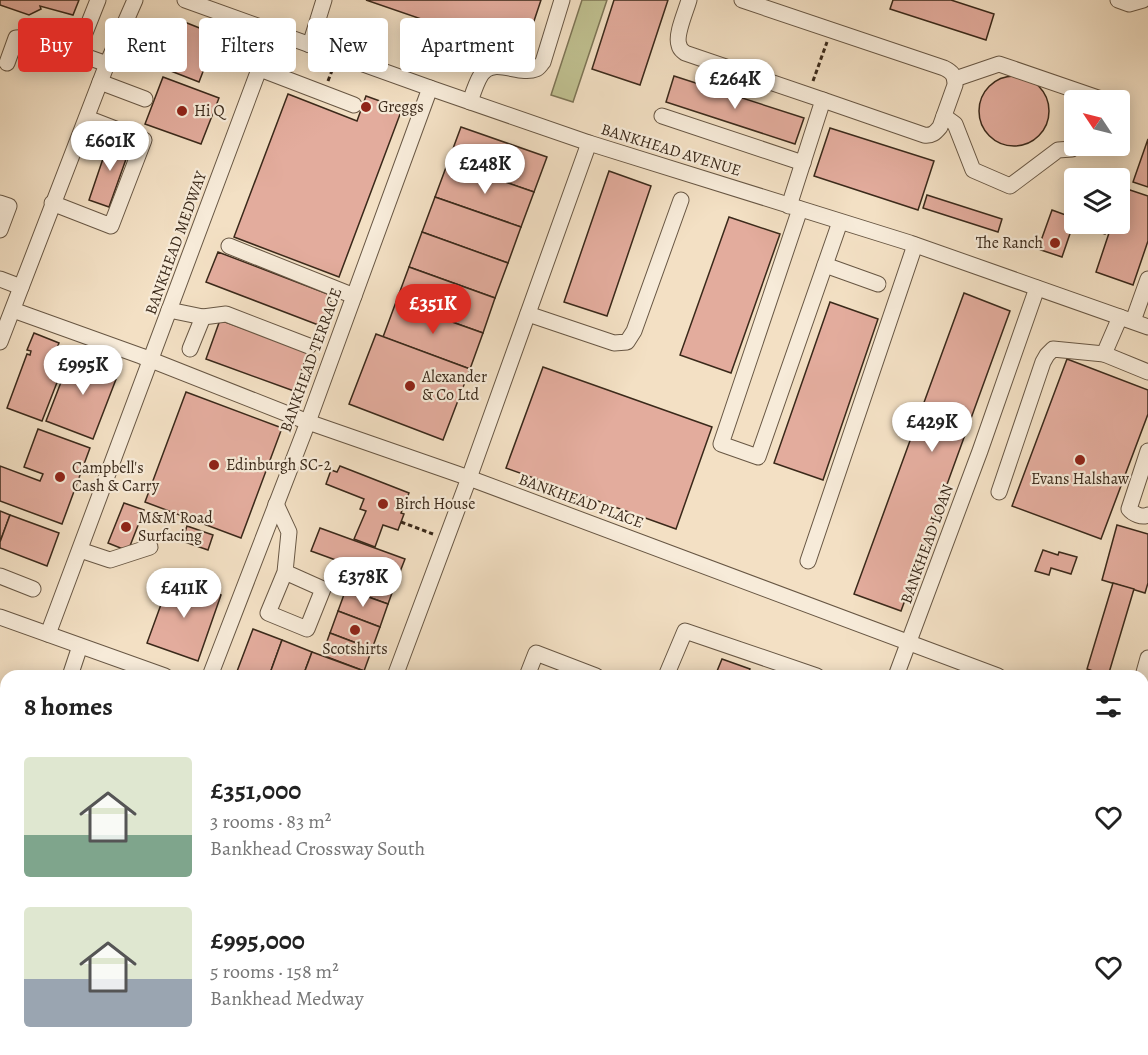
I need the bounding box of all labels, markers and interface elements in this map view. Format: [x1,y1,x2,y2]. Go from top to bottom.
chip: Buy [18,18,93,72]
chip: Rent [105,18,187,72]
chip: Filters [199,18,296,72]
chip: New [308,18,388,72]
chip: Apartment [400,18,535,72]
pin: £264K [693,59,777,110]
text: £264K [709,65,761,92]
north arrow [1064,90,1130,156]
map controls [1064,90,1130,234]
place label: Greggs [378,96,424,118]
place label: Hi Q [194,100,227,122]
marker: Greggs [359,100,373,114]
marker: Hi Q [175,104,189,118]
street label: BANKHEAD AVENUE [598,118,744,182]
pin: £601K [68,121,152,172]
text: £601K [85,127,135,154]
pin: £248K [443,144,527,195]
text: £248K [459,150,511,177]
street label: BANKHEAD MEDWAY [140,168,212,318]
button: layers [1064,168,1130,234]
place label: The Ranch [976,232,1043,254]
marker: The Ranch [1048,236,1062,250]
pin: £351K [391,284,475,335]
street label: BANKHEAD TERRACE [275,285,347,435]
text: £351K [409,290,457,317]
pin: £995K [41,345,125,396]
text: £995K [58,351,108,378]
place label: Alexander & Co Ltd [421,366,487,406]
marker: Alexander & Co Ltd [403,379,417,393]
pin: £429K [890,402,974,453]
text: £429K [906,408,958,435]
marker: Evans Halshaw [1073,453,1087,467]
place label: Edinburgh SC-2 [226,454,332,476]
place label: Campbell's Cash & Carry [72,457,160,497]
marker: Edinburgh SC-2 [207,458,221,472]
street label: BANKHEAD PLACE [515,468,647,534]
place label: Evans Halshaw [1031,468,1130,490]
marker: Campbell's Cash & Carry [53,470,67,484]
street label: BANKHEAD LOAN [895,481,959,607]
place label: Birch House [395,493,475,515]
marker: Birch House [376,497,390,511]
place label: M&M Road Surfacing [138,507,213,547]
marker: M&M Road Surfacing [119,520,133,534]
pin: £378K [321,557,405,608]
text: £378K [338,563,388,590]
pin: £411K [142,568,226,619]
text: £411K [160,574,208,601]
marker: Scotshirts [348,623,362,637]
place label: Scotshirts [322,638,388,660]
text: 8 homes [24,689,113,724]
icon: filters [1092,690,1125,723]
text: £351,000 [210,773,301,808]
icon: home [72,781,144,853]
icon: heart [1092,801,1125,834]
text: 3 rooms · 83 m² [210,808,331,835]
text: Bankhead Crossway South [210,835,425,862]
text: £995,000 [210,923,305,958]
icon: home [72,931,144,1003]
icon: heart [1092,951,1125,984]
text: 5 rooms · 158 m² [210,958,339,985]
text: Bankhead Medway [210,985,364,1012]

